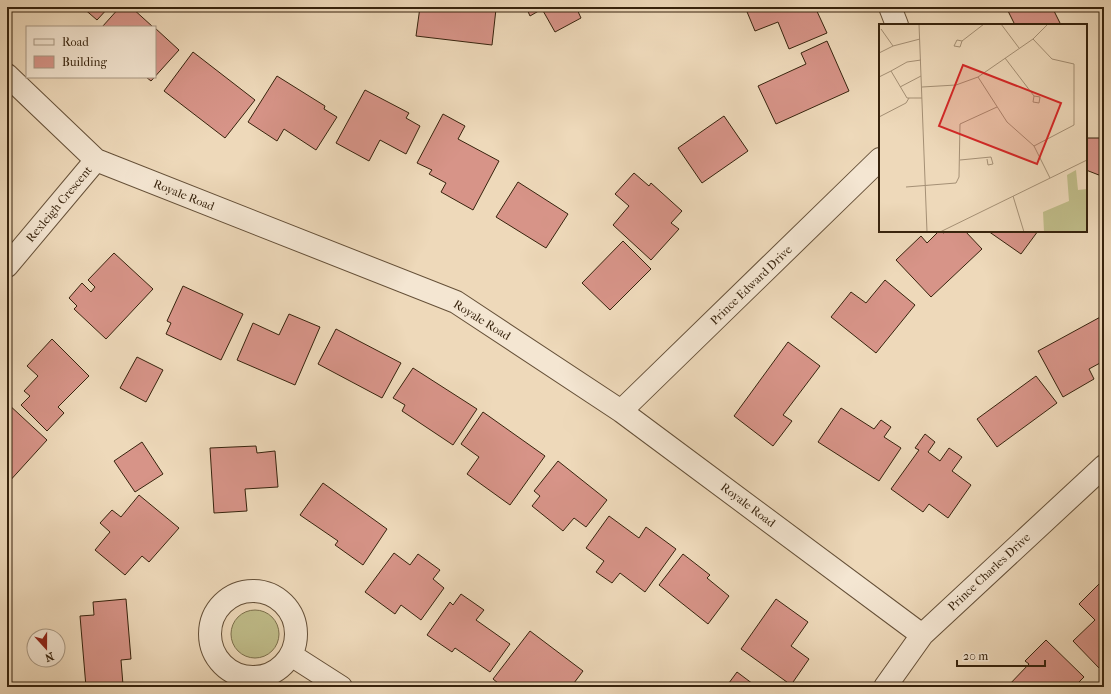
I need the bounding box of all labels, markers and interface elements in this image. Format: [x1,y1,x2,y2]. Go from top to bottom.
inset map [879,24,1087,232]
legend [26,26,156,78]
text: Road [62,35,89,49]
text: Building [62,55,107,69]
street label: Rexleigh Crescent [23,163,95,245]
street label: Royale Road [151,176,217,214]
street label: Prince Edward Drive [707,242,795,328]
street label: Royale Road [451,297,513,343]
street label: Royale Road [718,480,778,530]
street label: Prince Charles Drive [945,530,1033,614]
north arrow [26,628,66,668]
scale bar [957,642,1045,668]
text: N [43,649,56,665]
text: 20 m [963,649,988,663]

